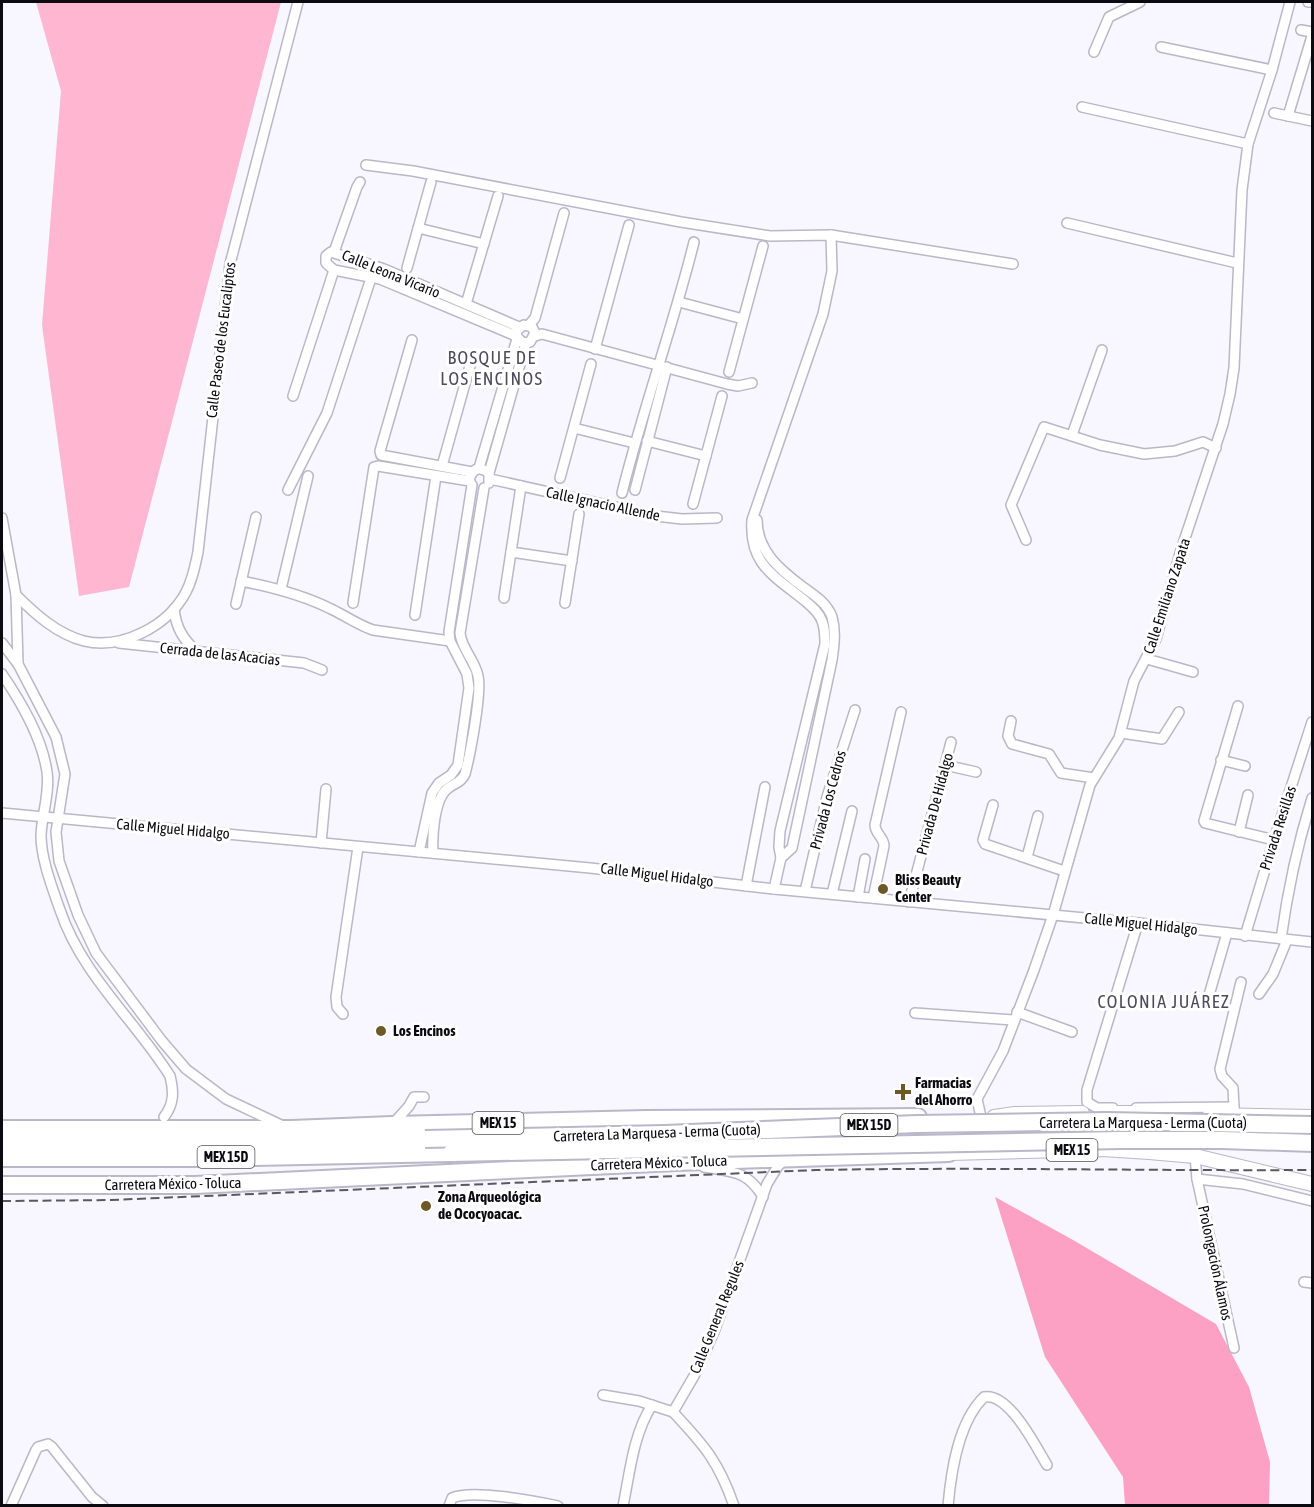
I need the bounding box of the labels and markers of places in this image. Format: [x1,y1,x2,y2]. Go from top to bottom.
place label: Bliss Beauty Center [895,871,962,905]
marker: Bliss Beauty Center [876,882,890,896]
place label: Los Encinos [393,1022,456,1039]
marker: Los Encinos [374,1024,388,1038]
place label: Farmacias del Ahorro [915,1074,973,1108]
marker: Farmacias del Ahorro [896,1085,910,1099]
place label: Zona Arqueológica de Ococyoacac. [438,1188,541,1222]
marker: Zona Arqueológica de Ococyoacac. [419,1199,433,1213]

